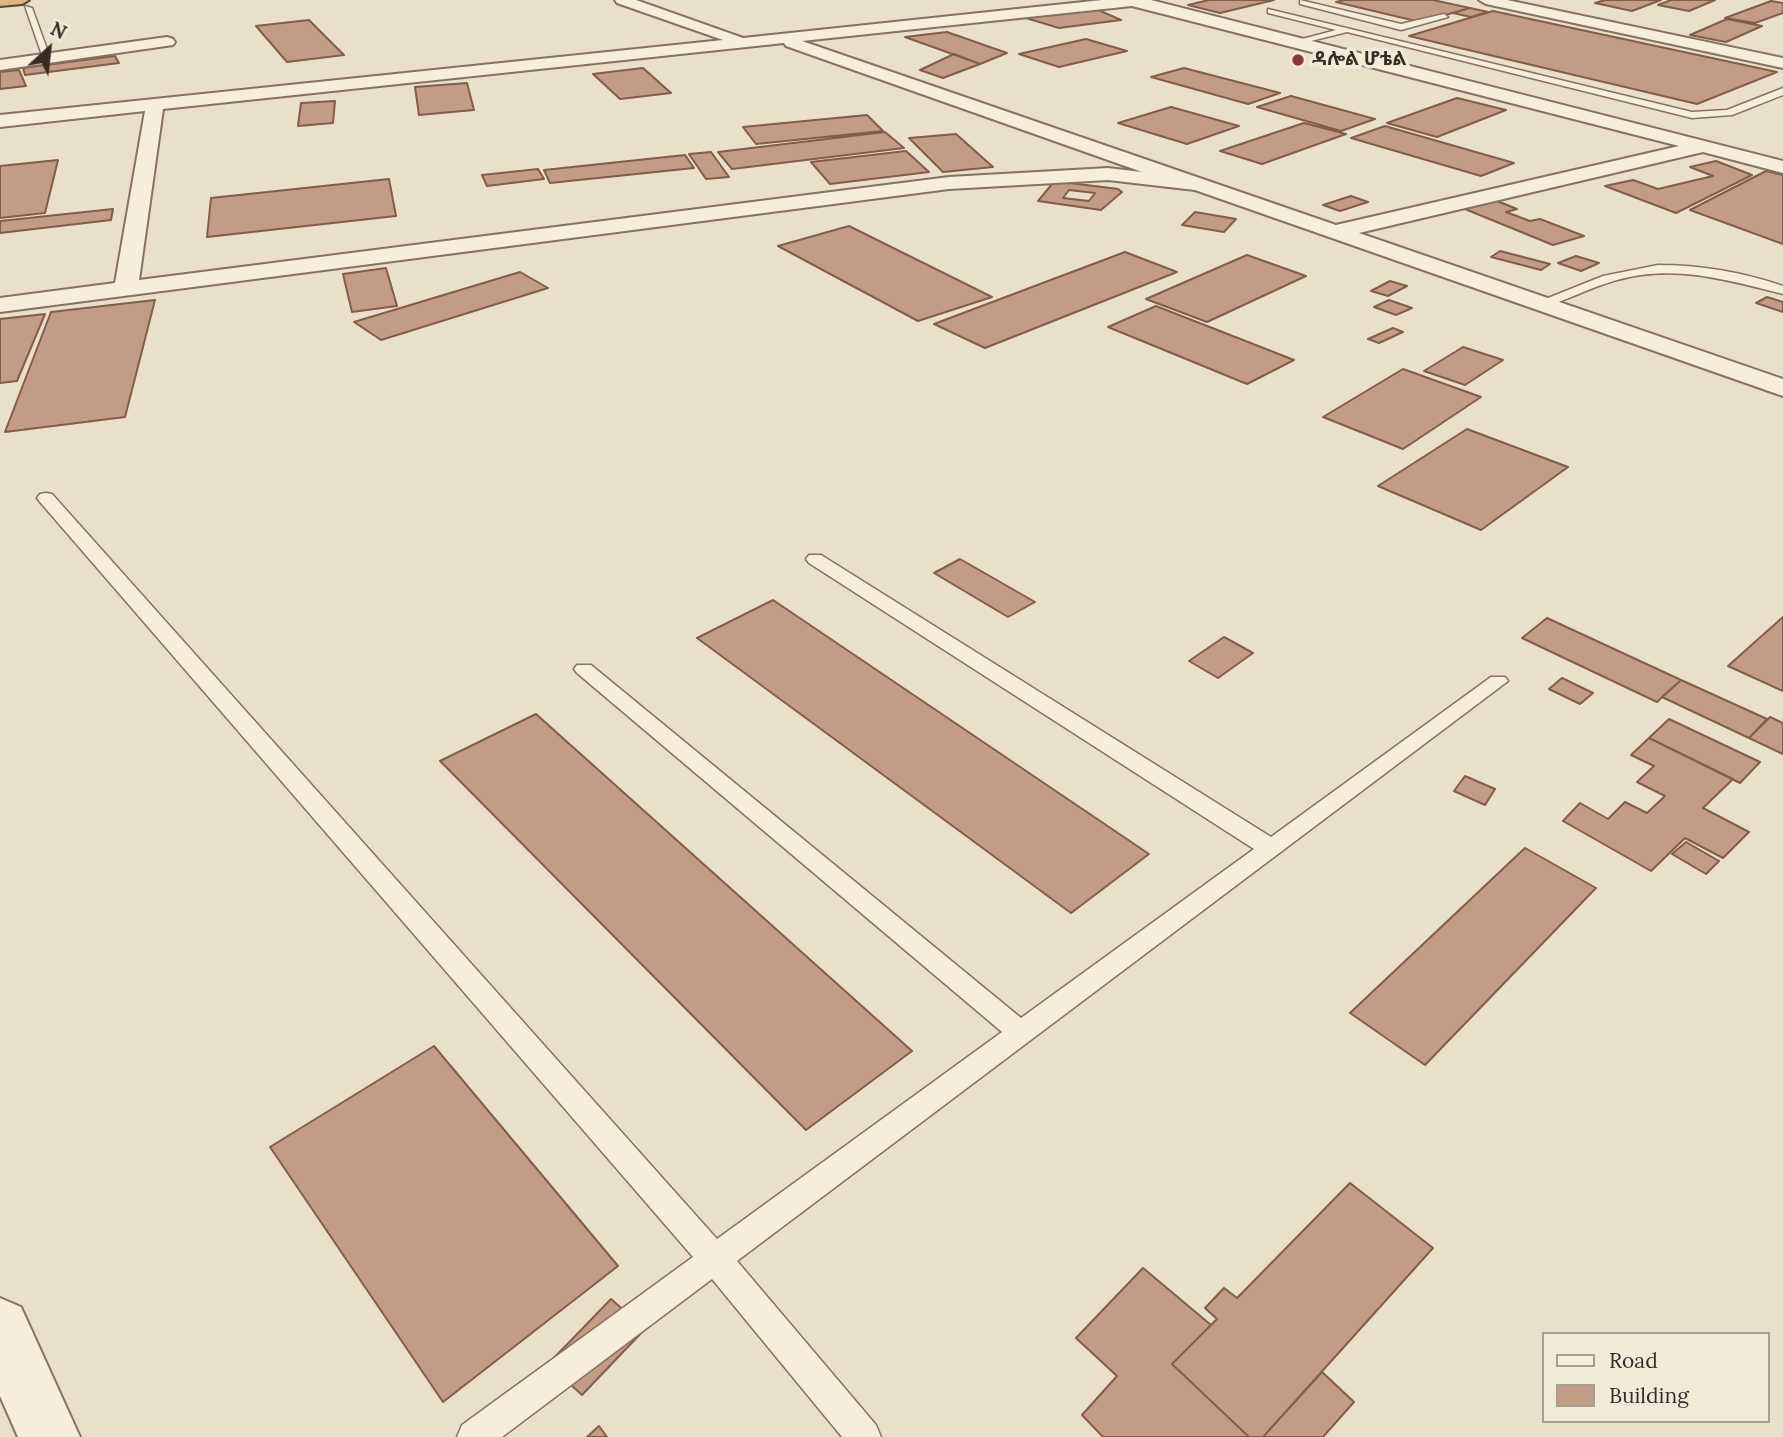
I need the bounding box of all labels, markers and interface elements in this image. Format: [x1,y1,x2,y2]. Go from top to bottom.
north arrow [14,14,84,84]
text: N [47,16,71,44]
place label: ዳሎል ሆቴል [1312,49,1406,71]
marker: ዳሎል ሆቴል [1290,52,1306,68]
legend [1542,1332,1769,1423]
text: Road [1609,1347,1658,1374]
text: Building [1609,1382,1689,1409]

